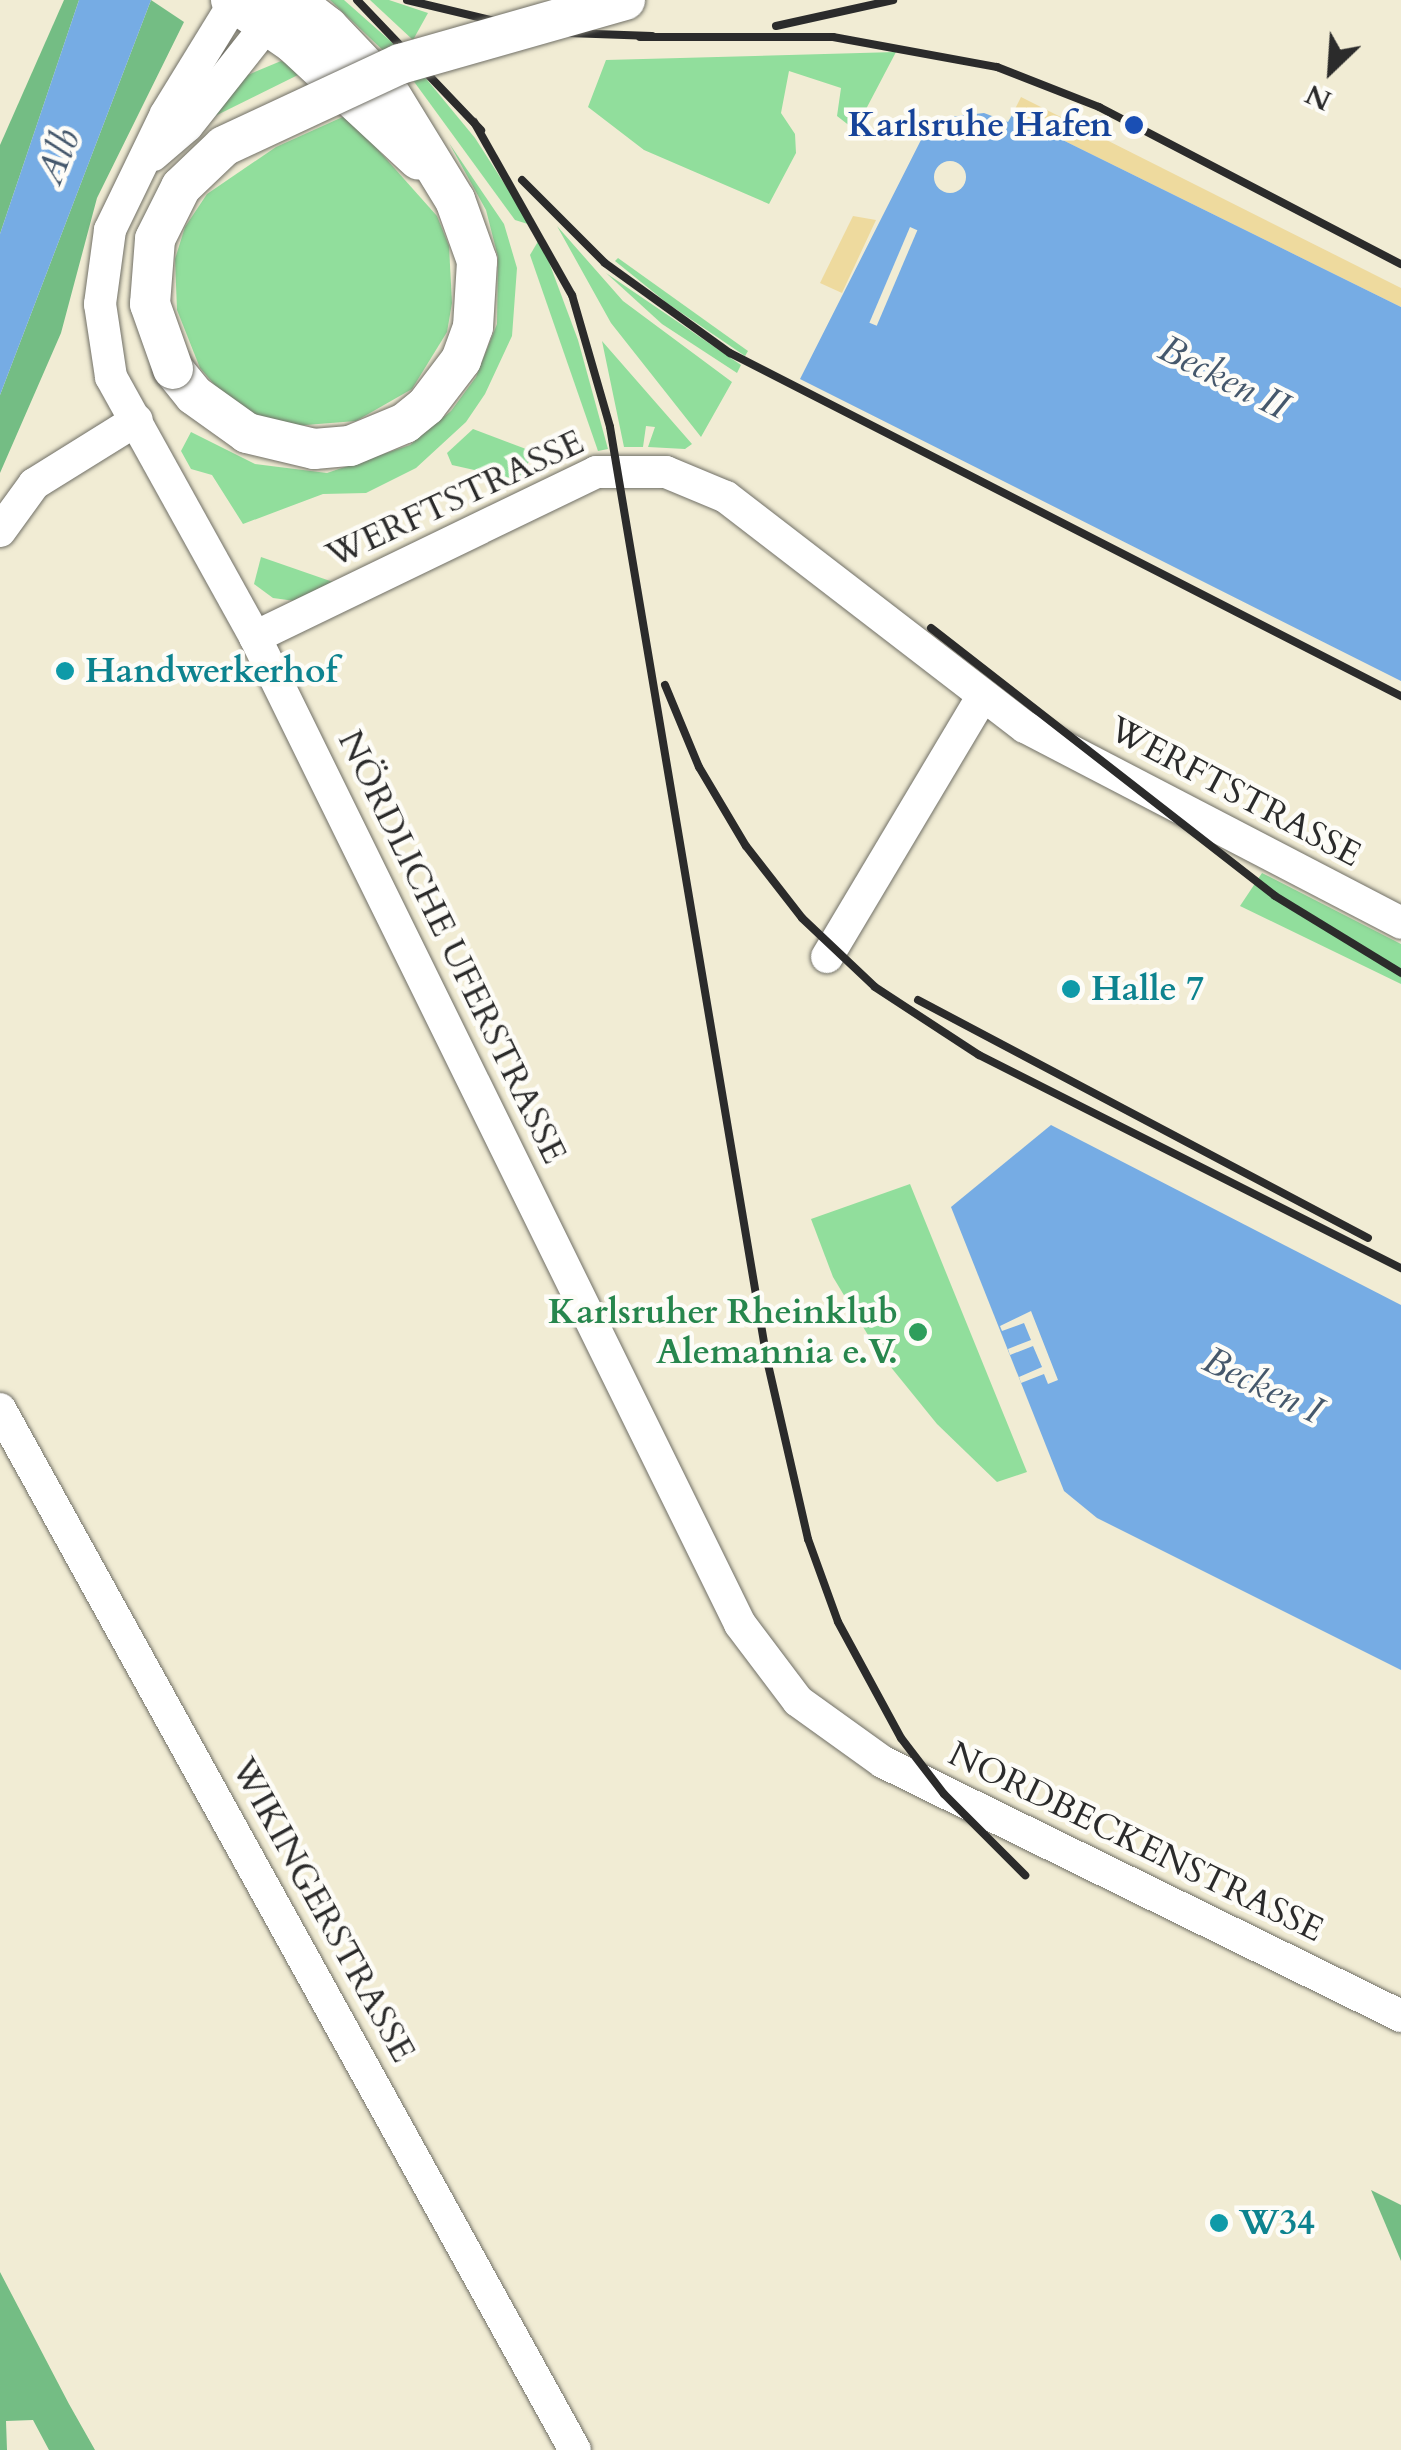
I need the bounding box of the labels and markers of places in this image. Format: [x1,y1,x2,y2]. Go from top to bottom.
place label: Karlsruhe Hafen [848,104,1112,146]
marker: Karlsruhe Hafen [1121,112,1147,138]
place label: Handwerkerhof [85,650,337,692]
marker: Handwerkerhof [54,660,76,682]
place label: Halle 7 [1091,968,1204,1010]
marker: Halle 7 [1060,978,1082,1000]
place label: Karlsruher Rheinklub Alemannia e.V. [548,1291,898,1373]
marker: Karlsruher Rheinklub Alemannia e.V. [907,1321,929,1343]
place label: W34 [1239,2202,1315,2244]
marker: W34 [1208,2212,1230,2234]

